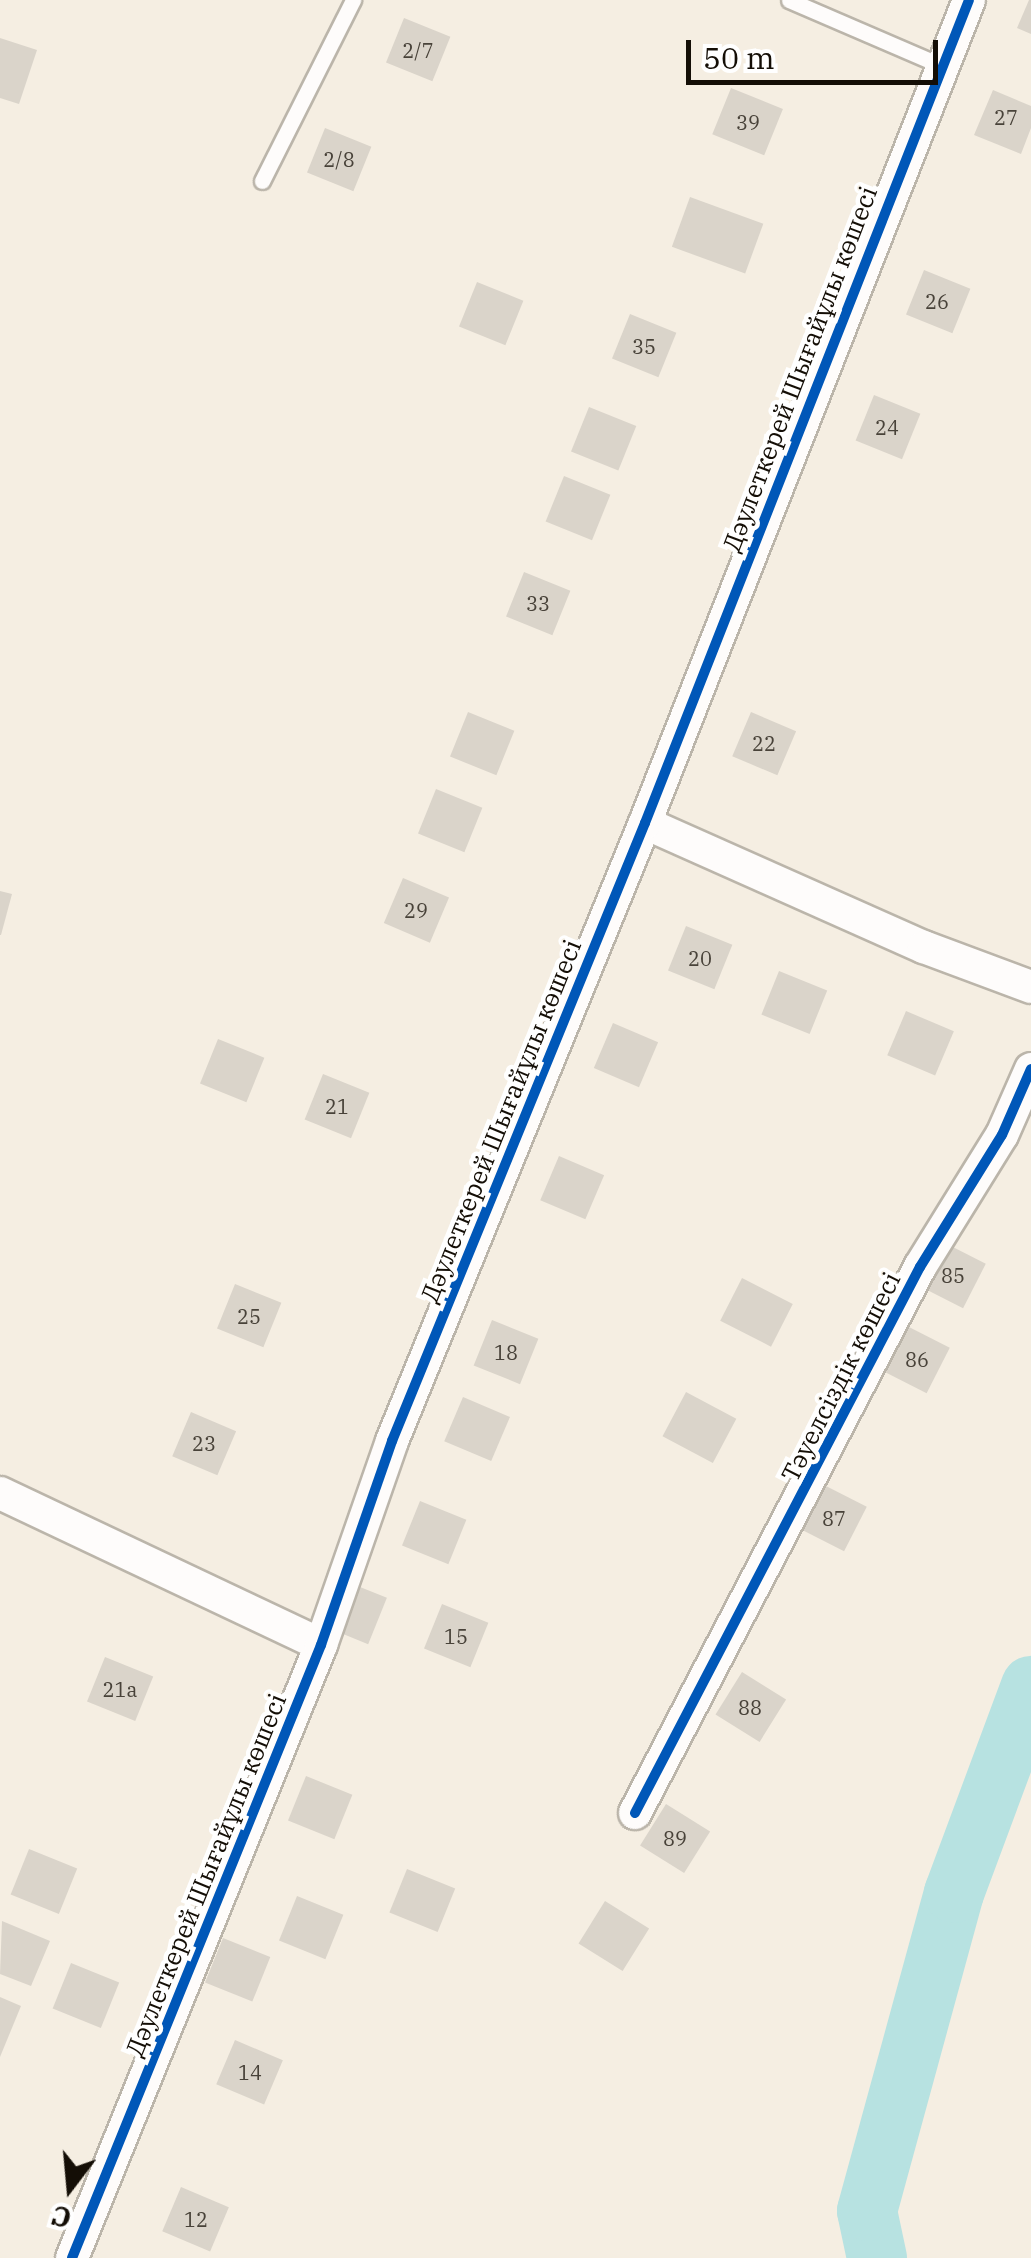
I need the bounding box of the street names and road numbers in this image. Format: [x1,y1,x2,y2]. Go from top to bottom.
street label: Дәулеткерей Шығайұлы көшесі [716,182,884,556]
street label: Дәулеткерей Шығайұлы көшесі [414,935,588,1307]
street label: Тәуелсіздік көшесі [775,1267,907,1487]
street label: Дәулеткерей Шығайұлы көшесі [119,1689,293,2061]

